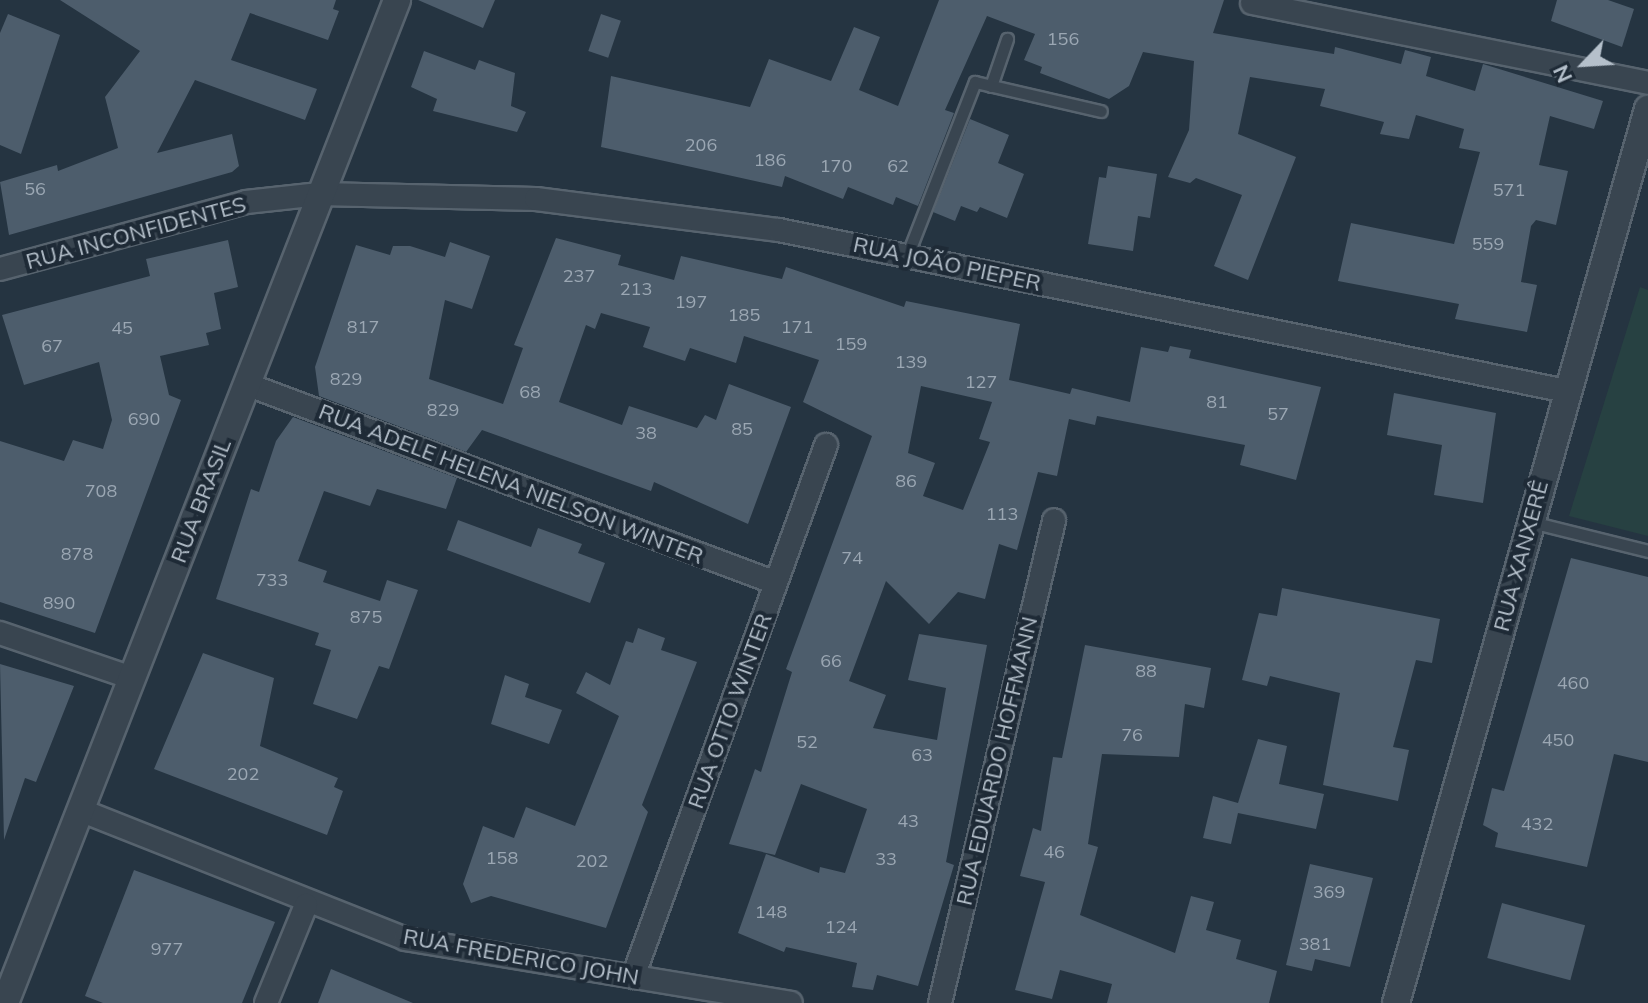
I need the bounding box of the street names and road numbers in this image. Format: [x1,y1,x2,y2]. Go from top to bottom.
street label: RUA INCONFIDENTES [23,191,249,275]
street label: RUA JOÃO PIEPER [851,231,1043,297]
street label: RUA ADELE HELENA NIELSON WINTER [315,398,707,570]
street label: RUA BRASIL [165,435,237,567]
street label: RUA XANXERÊ [1488,478,1554,634]
street label: RUA OTTO WINTER [682,610,778,812]
street label: RUA EDUARDO HOFFMANN [951,614,1043,908]
street label: RUA FREDERICO JOHN [401,923,641,991]

